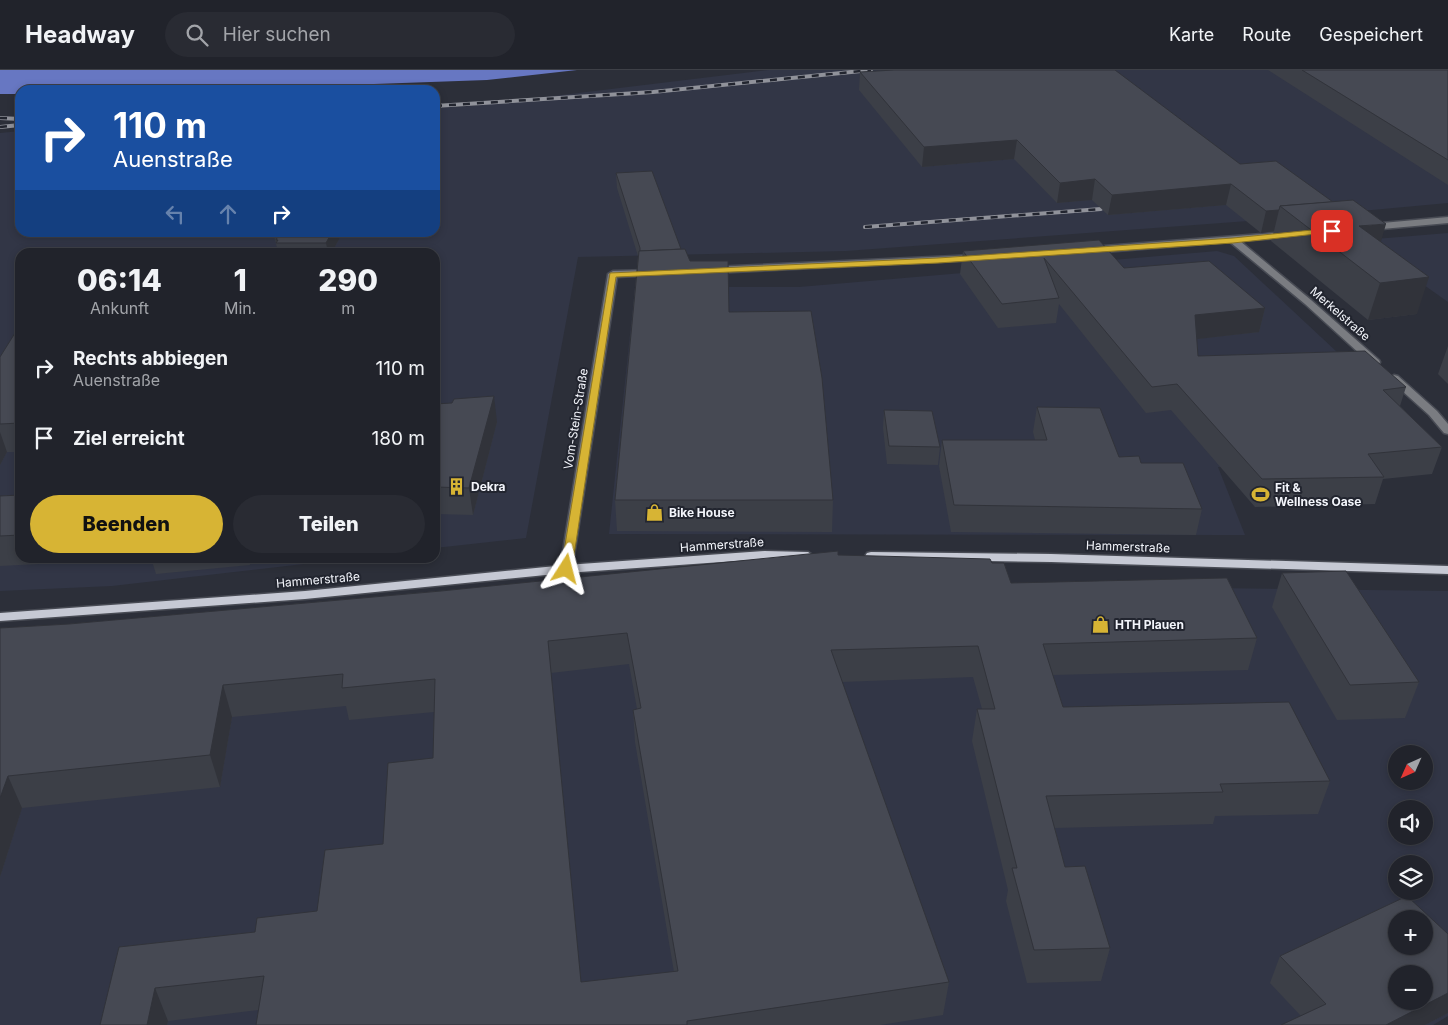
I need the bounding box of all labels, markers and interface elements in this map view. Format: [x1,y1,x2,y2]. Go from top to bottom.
search box [165,12,515,57]
text: Headway [25,20,135,49]
icon: search [183,21,211,49]
text: Hier suchen [223,23,331,46]
text: Karte [1169,24,1214,45]
text: Route [1242,24,1291,45]
text: Gespeichert [1319,24,1423,45]
text: 110 m [113,104,207,146]
icon: right [30,105,95,170]
text: Auenstraße [113,146,233,172]
icon: left [161,200,189,228]
icon: ahead [214,200,242,228]
icon: right [267,200,295,228]
pin [1311,210,1353,252]
icon: arrive [1318,217,1346,245]
text: 06:14 [77,262,162,298]
text: 1 [234,262,247,298]
text: 290 [318,262,378,298]
street label: Merkelstraße [1307,283,1373,344]
text: Ankunft [90,298,149,318]
text: Min. [224,298,256,318]
text: m [341,298,355,318]
text: Rechts abbiegen [73,347,228,370]
icon: right [30,354,58,382]
text: 110 m [376,357,425,380]
street label: Vom-Stein-Straße [560,367,591,471]
text: Auenstraße [73,370,160,390]
icon: arrive [30,424,58,452]
text: Ziel erreicht [73,427,185,450]
text: 180 m [372,427,425,450]
building icon: Dekra [447,477,467,497]
place label: Dekra [471,479,505,494]
place label: Fit & Wellness Oase [1275,480,1362,509]
sports icon: Fit & Wellness Oase [1251,485,1271,505]
button: Beenden [30,495,223,553]
button: Teilen [233,495,425,553]
shop icon: Bike House [645,503,665,523]
place label: Bike House [669,505,735,520]
street label: Hammerstraße [679,534,764,555]
street label: Hammerstraße [1086,538,1170,555]
position arrow [539,542,591,594]
street label: Hammerstraße [275,568,361,591]
shop icon: HTH Plauen [1091,615,1111,635]
place label: HTH Plauen [1115,617,1184,632]
north arrow [1388,745,1432,790]
map controls [1388,745,1433,1010]
button: sound [1388,800,1433,845]
button: layers [1388,855,1433,900]
button: + [1388,910,1433,955]
button: − [1388,965,1433,1010]

